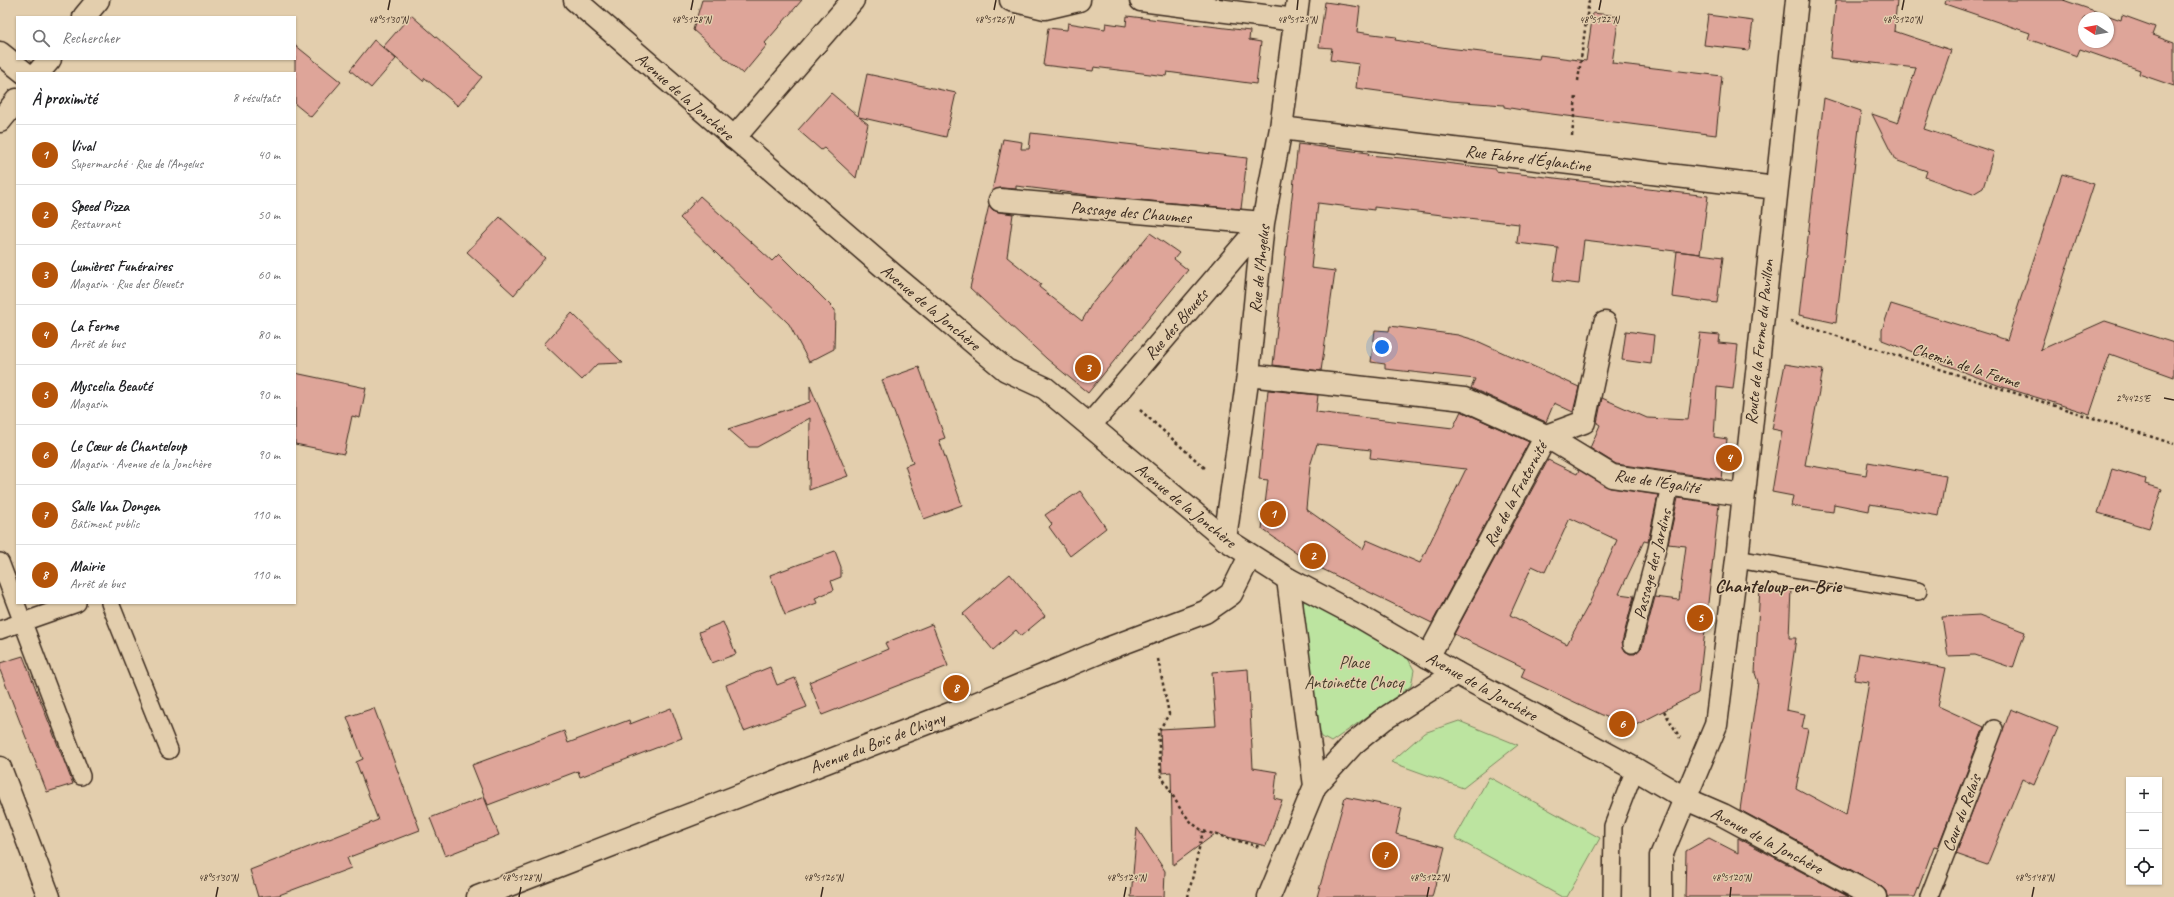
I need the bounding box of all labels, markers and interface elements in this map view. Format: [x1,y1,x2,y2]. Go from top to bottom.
north arrow [2078,12,2114,48]
text: 48°51'30"N [368,13,410,26]
text: 48°51'28"N [671,13,713,26]
text: 48°51'26"N [974,13,1016,26]
text: 48°51'24"N [1277,13,1319,26]
text: 48°51'22"N [1579,13,1621,26]
text: 48°51'20"N [1882,13,1924,26]
search box [16,16,296,60]
icon: search [30,27,52,49]
text: Rechercher [62,29,120,48]
street label: Avenue de la Jonchère [631,48,739,146]
text: À proximité [32,88,97,109]
text: 8 résultats [232,90,280,106]
text: Vival [70,137,94,156]
street label: Rue Fabre d'Églantine [1464,139,1593,177]
text: 1 [42,147,48,163]
text: 40 m [258,147,280,163]
text: Supermarché · Rue de l'Angelus [70,156,203,172]
text: Speed Pizza [70,197,129,216]
street label: Passage des Chaumes [1070,197,1193,228]
text: 2 [42,207,48,223]
text: 50 m [258,207,280,223]
text: Restaurant [70,216,120,232]
street label: Rue de l'Angelus [1244,222,1275,314]
text: Lumières Funéraires [70,257,172,276]
street label: Route de la Ferme du Pavillon [1740,257,1779,426]
street label: Avenue de la Jonchère [877,260,986,356]
text: 3 [42,267,48,283]
text: 60 m [258,267,280,283]
text: Magasin · Rue des Bleuets [70,276,183,292]
street label: Rue des Bleuets [1140,284,1214,364]
text: La Ferme [70,317,118,336]
text: 4 [42,327,48,343]
text: 80 m [258,327,280,343]
text: Arrêt de bus [70,336,125,352]
your location [1372,337,1392,357]
street label: Chemin de la Ferme [1910,338,2024,393]
pin: 3 [1075,353,1101,383]
text: Myscelia Beauté [70,377,152,396]
text: 5 [42,387,48,403]
text: 90 m [258,387,280,403]
text: 2°44'25"E [2116,392,2152,405]
text: Magasin [70,396,108,412]
street label: Rue de la Fraternité [1479,436,1553,550]
text: Le Cœur de Chanteloup [70,437,186,456]
pin: 4 [1716,443,1742,473]
text: 6 [42,447,48,463]
text: 90 m [258,447,280,463]
text: Magasin · Avenue de la Jonchère [70,456,211,472]
street label: Avenue de la Jonchère [1131,458,1241,553]
street label: Rue de l'Égalité [1613,463,1703,499]
text: Salle Van Dongen [70,497,160,516]
pin: 1 [1260,499,1286,529]
street label: Passage des Jardins [1629,505,1677,621]
text: 7 [42,507,48,523]
text: 110 m [252,507,280,523]
text: Bâtiment public [70,516,139,532]
pin: 2 [1300,541,1326,571]
text: Mairie [70,557,104,576]
text: 8 [42,567,48,583]
text: 110 m [252,567,280,583]
district label: Chanteloup-en-Brie [1715,574,1843,598]
text: Arrêt de bus [70,576,125,592]
pin: 5 [1687,603,1713,633]
street label: Avenue de la Jonchère [1423,647,1542,726]
park label: Place Antoinette Chocq [1304,652,1405,693]
pin: 8 [943,673,969,703]
street label: Avenue du Bois de Chigny [807,707,949,778]
pin: 6 [1609,709,1635,739]
street label: Cour du Relais [1937,770,1987,855]
map controls [2126,777,2162,885]
button: + [2126,777,2162,813]
street label: Avenue de la Jonchère [1707,802,1828,879]
button: − [2126,813,2162,849]
pin: 7 [1372,840,1398,870]
button: locate [2126,849,2162,885]
text: 48°51'30"N [198,871,240,884]
text: 48°51'28"N [501,871,543,884]
text: 48°51'26"N [803,871,845,884]
text: 48°51'24"N [1106,871,1148,884]
text: 48°51'22"N [1409,871,1451,884]
text: 48°51'20"N [1711,871,1753,884]
text: 48°51'18"N [2014,871,2056,884]

